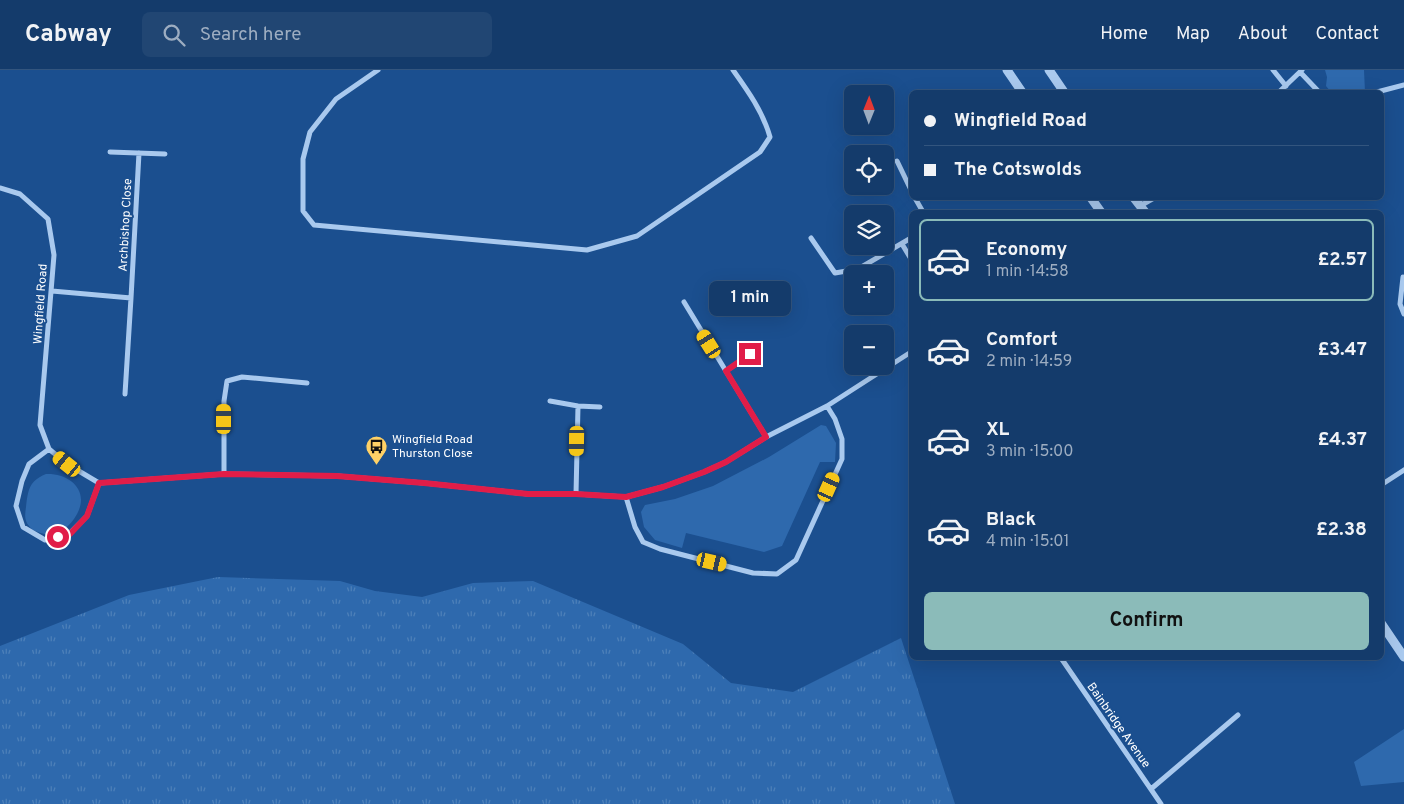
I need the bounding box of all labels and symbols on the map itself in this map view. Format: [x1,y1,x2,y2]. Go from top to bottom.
north arrow [844,85,894,135]
street label: Archbishop Close [116,178,136,272]
street label: Wingfield Road [30,263,52,345]
callout: 1 min [709,282,791,316]
car [694,327,723,361]
route end [739,343,761,365]
car [216,404,231,434]
car [569,426,584,456]
place label: Wingfield Road Thurston Close [392,432,473,462]
bus stop icon: Wingfield Road Thurston Close [364,434,388,465]
car [50,449,83,479]
car [816,470,841,504]
route start [47,526,69,548]
car [695,551,728,573]
street label: Bainbridge Avenue [1083,680,1154,771]

